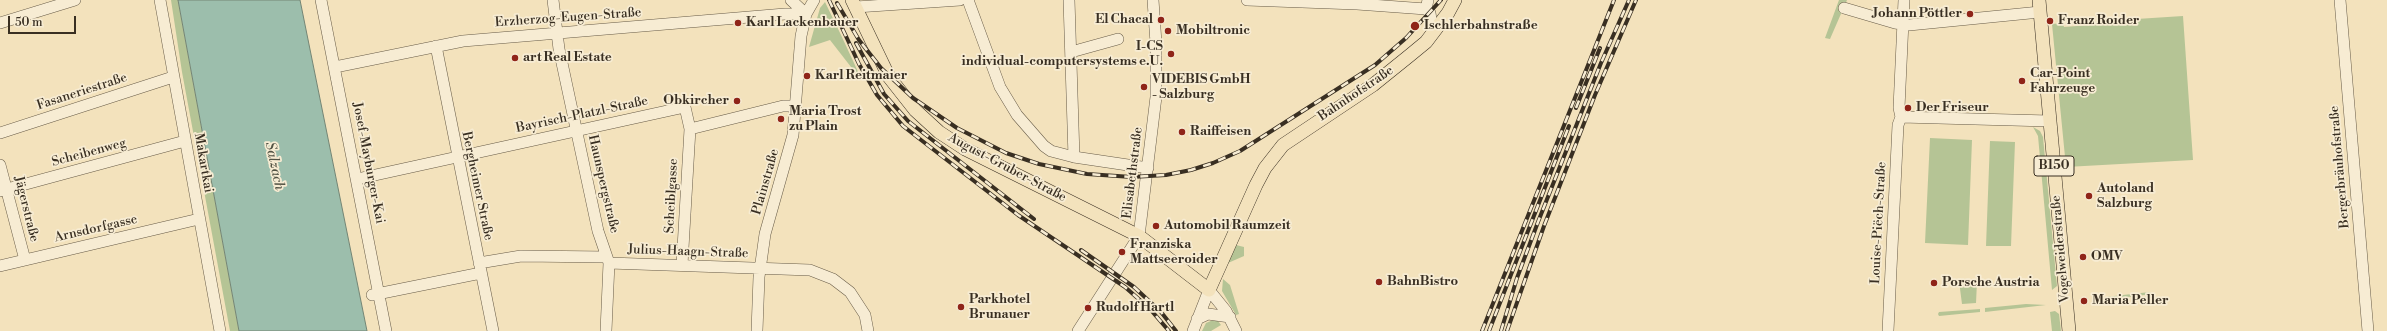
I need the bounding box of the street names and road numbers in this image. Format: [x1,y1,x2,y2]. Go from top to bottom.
street label: Erzherzog-Eugen-Straße [494,5,642,31]
street label: Bahnhofstraße [1315,63,1397,125]
street label: Fasaneriestraße [35,70,129,114]
street label: Bayrisch-Platzl-Straße [515,93,649,137]
street label: Josef-Mayburger-Kai [349,101,387,225]
street label: Bergerbräuhofstraße [2327,105,2353,229]
street label: Elisabethstraße [1120,126,1146,220]
street label: Bergheimer Straße [458,130,496,242]
street label: August-Gruber-Straße [945,130,1069,206]
street label: Makartkai [190,132,216,194]
street label: Haunspergstraße [584,133,622,235]
street label: Scheibenweg [50,136,128,170]
street label: Plainstraße [749,147,783,217]
road number: B150 [2034,156,2074,176]
street label: Scheiblgasse [662,158,682,234]
street label: Louise-Piëch-Straße [1868,161,1890,285]
street label: Jägerstraße [10,174,42,244]
street label: Vogelweiderstraße [2049,194,2073,304]
street label: Arnsdorfgasse [53,212,139,246]
street label: Julius-Haagn-Straße [627,242,749,262]

